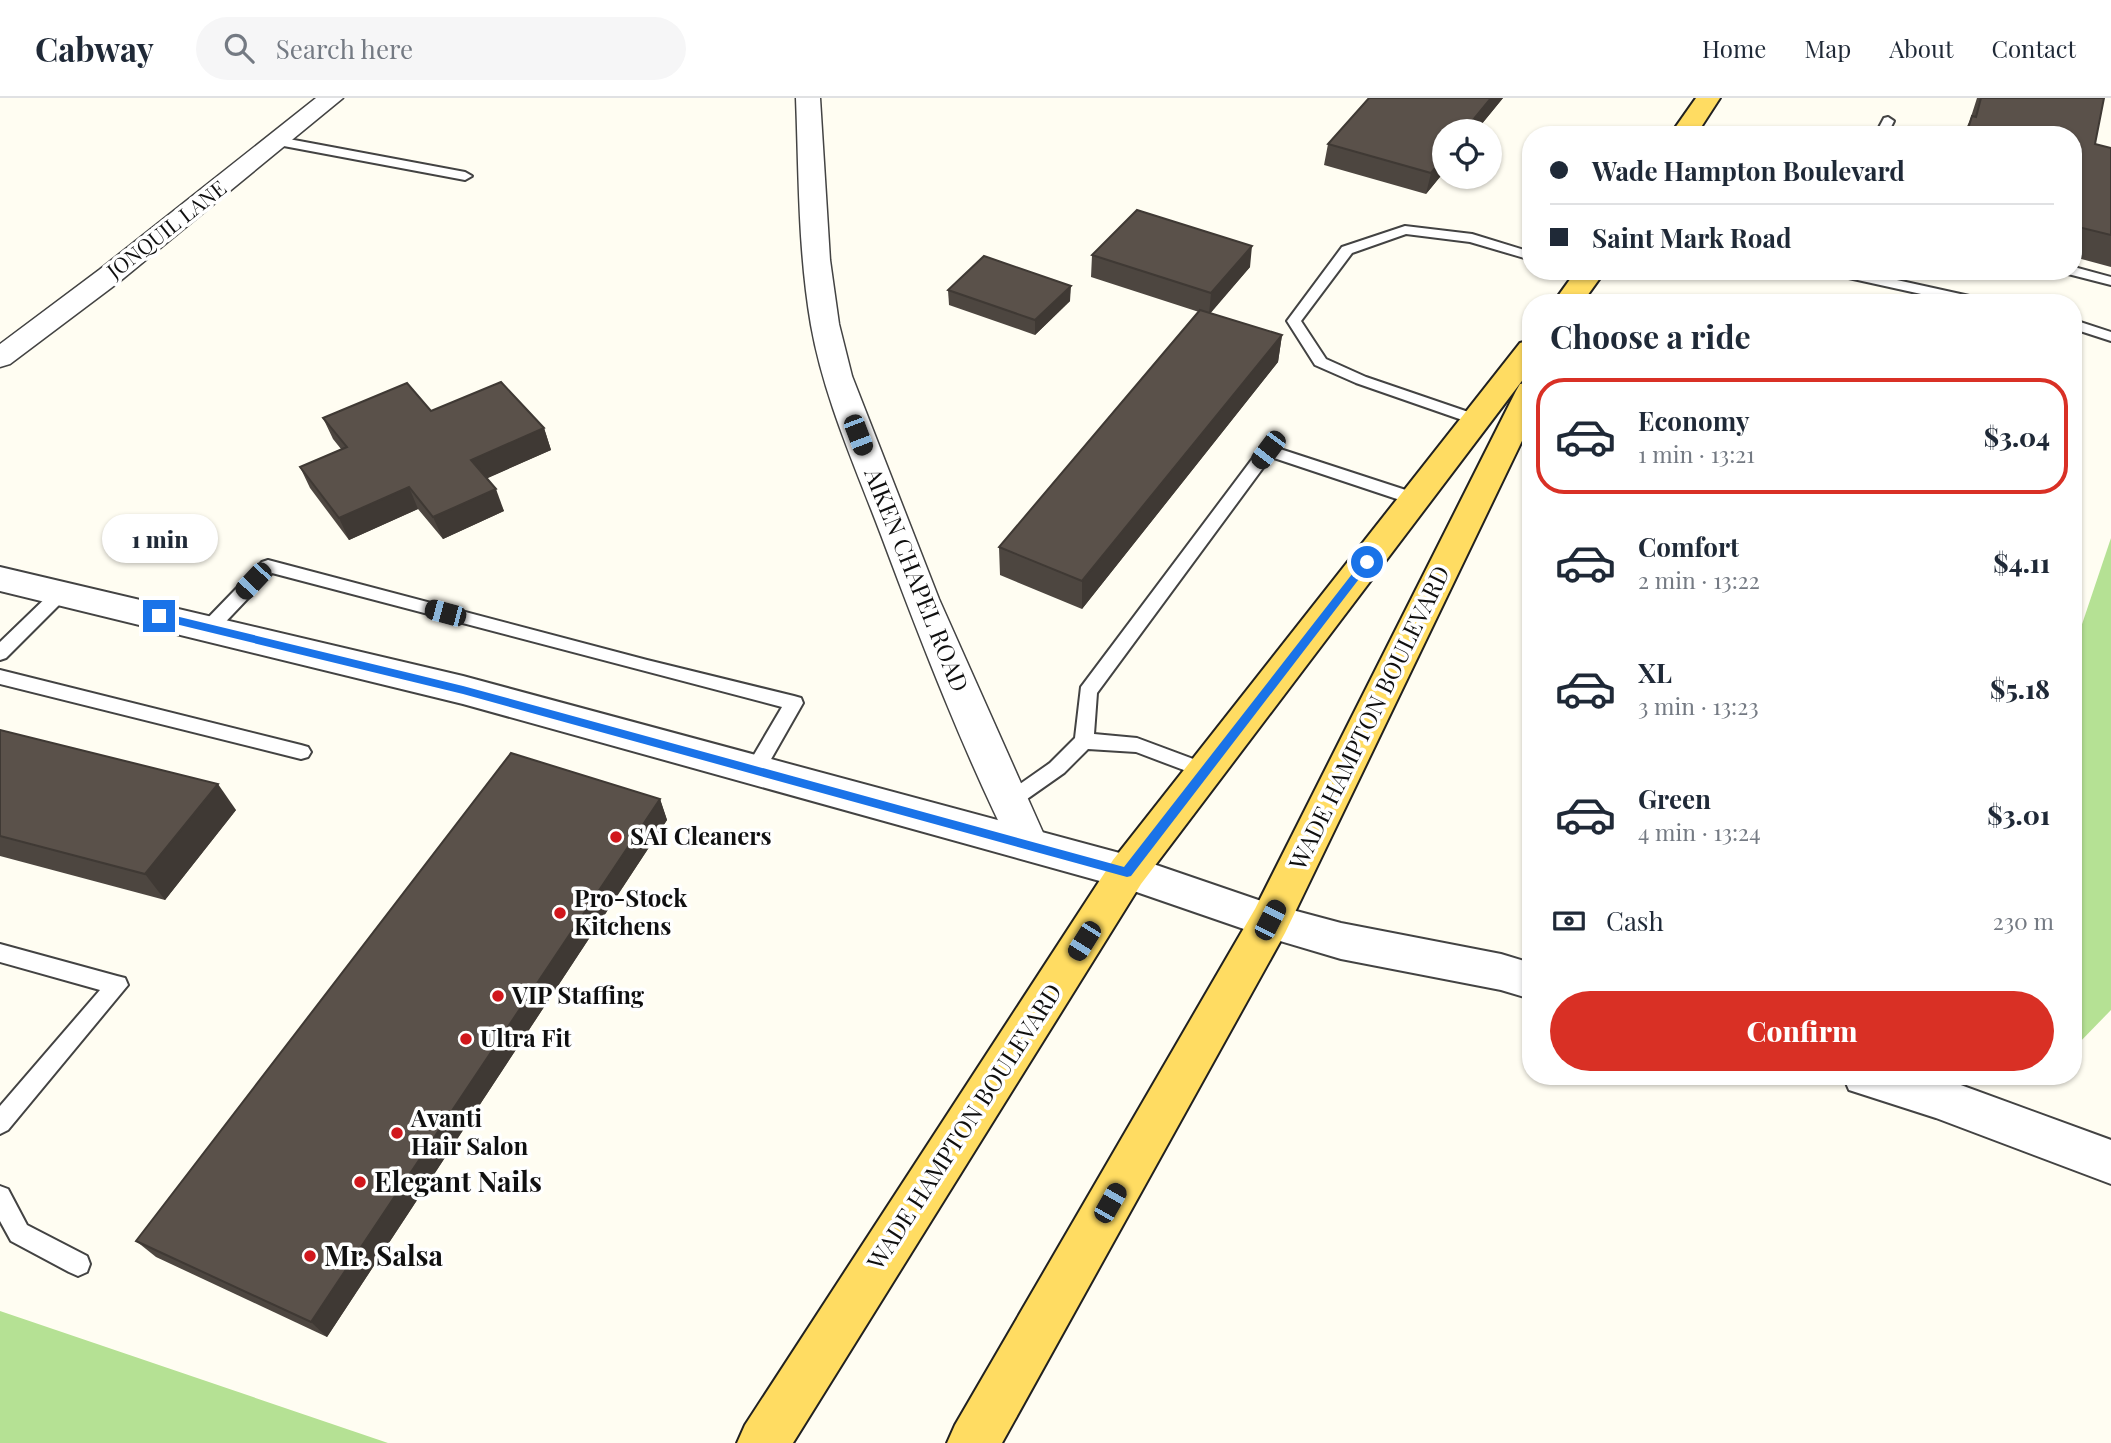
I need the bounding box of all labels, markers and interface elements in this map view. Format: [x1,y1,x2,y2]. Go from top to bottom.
search box [196,17,686,80]
text: Cabway [35,26,154,70]
icon: search [220,29,258,67]
text: Search here [276,31,413,66]
text: Home [1702,32,1766,64]
text: Map [1804,32,1851,64]
text: About [1889,32,1953,64]
text: Contact [1991,32,2076,64]
map controls [1432,119,1502,189]
button: locate [1432,119,1502,189]
text: Wade Hampton Boulevard [1592,153,1905,188]
street label: JONQUIL LANE [100,173,231,284]
text: Saint Mark Road [1592,220,1792,255]
text: Choose a ride [1550,314,1751,357]
text: Economy [1638,403,1749,438]
icon: car [1554,405,1617,468]
car [841,412,876,458]
text: $3.04 [1984,419,2050,454]
car [1247,427,1290,473]
text: 1 min · 13:21 [1638,438,1755,469]
street label: AIKEN CHAPEL ROAD [858,462,977,696]
callout: 1 min [101,514,217,564]
text: 1 min [132,523,188,554]
text: Comfort [1638,529,1739,564]
icon: car [1554,531,1617,594]
text: $4.11 [1993,545,2050,580]
route start [1351,546,1383,578]
car [231,558,276,604]
street label: WADE HAMPTON BOULEVARD [1280,560,1456,875]
text: 2 min · 13:22 [1638,564,1760,595]
car [422,597,469,629]
route end [143,600,175,632]
text: XL [1638,655,1672,690]
icon: car [1554,657,1617,720]
text: $5.18 [1990,671,2050,706]
text: 3 min · 13:23 [1638,690,1759,721]
text: Green [1638,781,1711,816]
icon: car [1554,783,1617,846]
text: $3.01 [1987,797,2050,832]
text: 4 min · 13:24 [1638,816,1761,847]
place label: SAI Cleaners [630,819,772,851]
marker: SAI Cleaners [608,829,624,845]
place label: Pro-Stock Kitchens [574,881,688,941]
car [1252,897,1289,943]
icon: cash [1550,902,1588,940]
text: Cash [1606,903,1664,938]
marker: Pro-Stock Kitchens [552,905,568,921]
text: 230 m [1993,905,2054,936]
car [1064,918,1105,964]
street label: WADE HAMPTON BOULEVARD [858,977,1068,1276]
place label: VIP Staffing [511,978,645,1010]
marker: VIP Staffing [490,988,506,1004]
button: Confirm [1550,991,2054,1071]
place label: Ultra Fit [480,1021,572,1053]
marker: Ultra Fit [458,1031,474,1047]
place label: Avanti Hair Salon [410,1101,529,1161]
marker: Avanti Hair Salon [389,1125,405,1141]
place label: Elegant Nails [374,1162,542,1199]
marker: Elegant Nails [352,1174,368,1190]
car [1091,1180,1130,1226]
place label: Mr. Salsa [324,1236,444,1273]
marker: Mr. Salsa [302,1248,318,1264]

